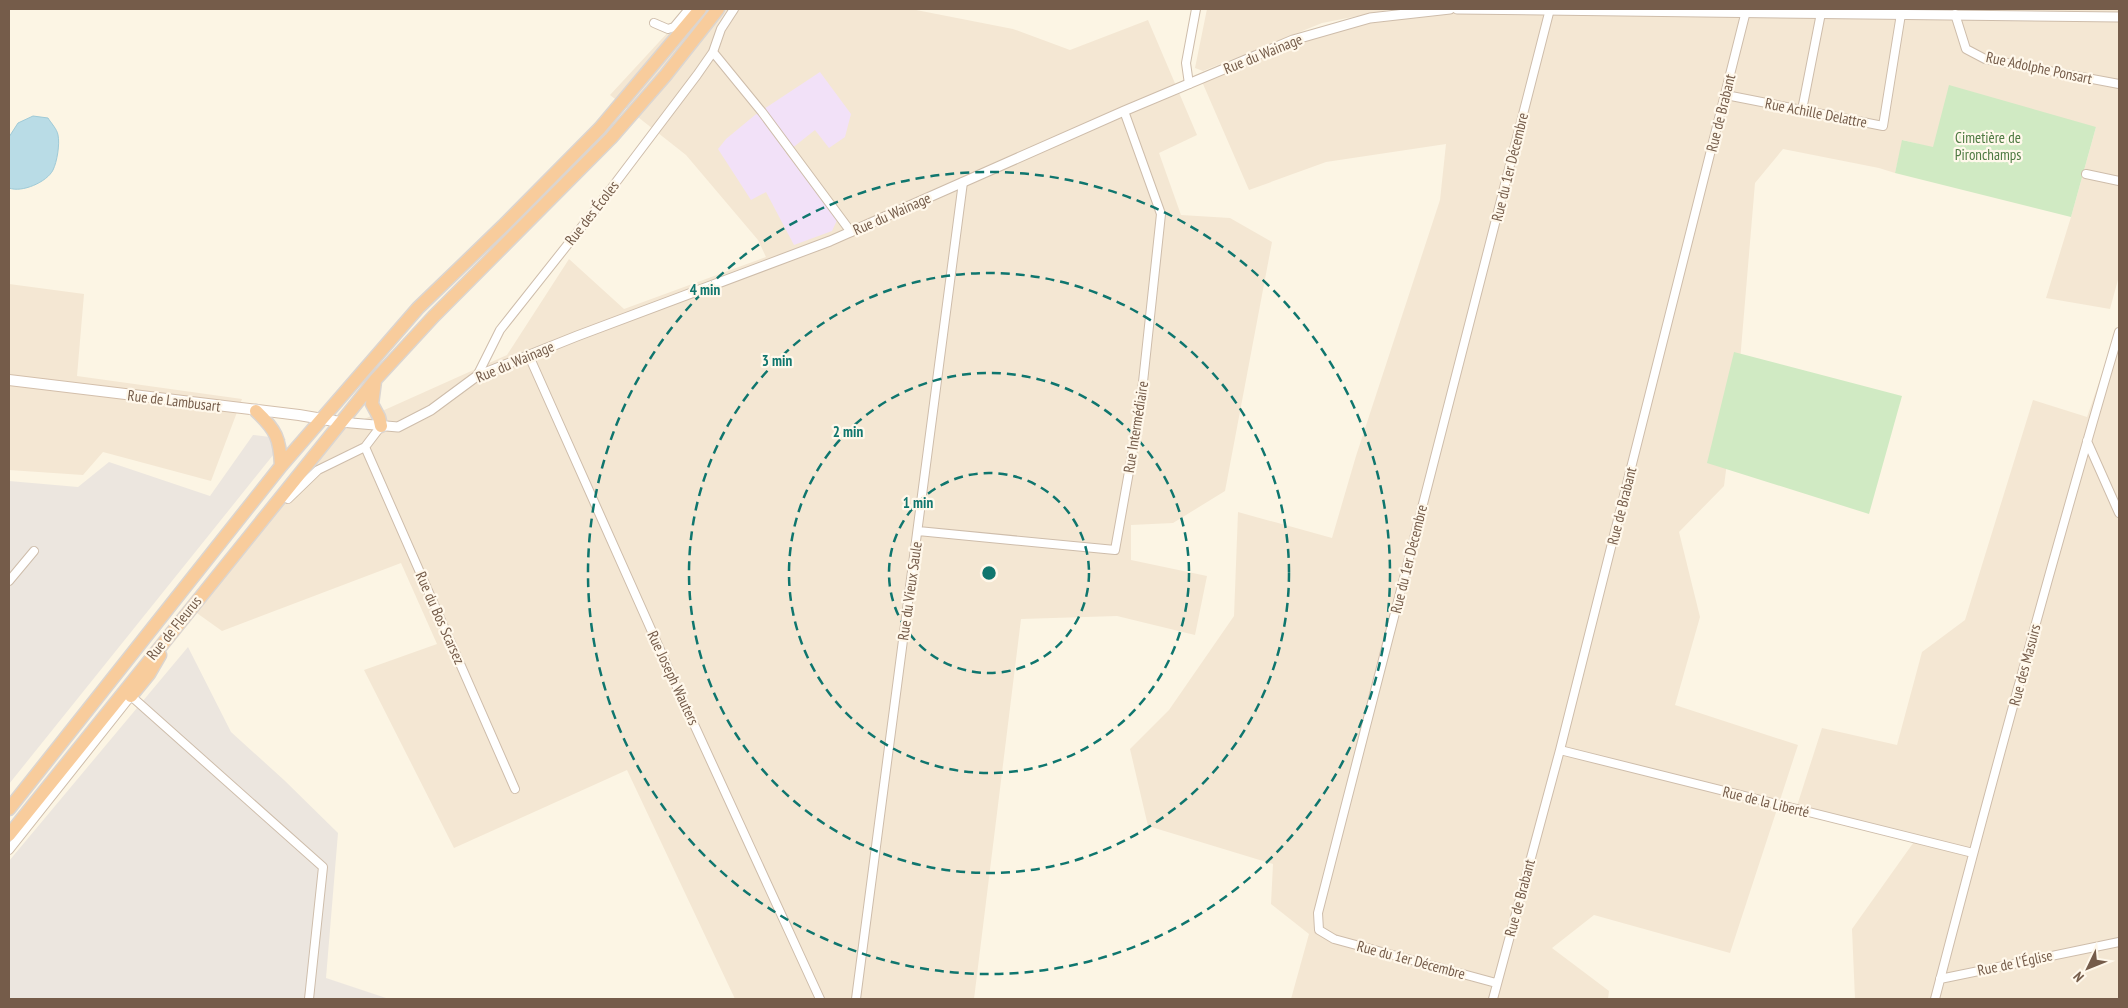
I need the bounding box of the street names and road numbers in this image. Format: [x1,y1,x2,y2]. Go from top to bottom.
street label: Rue du Wainage [1221,29,1305,78]
street label: Rue Adolphe Ponsart [1984,47,2094,88]
street label: Rue de Brabant [1702,72,1739,154]
street label: Rue Achille Delattre [1764,93,1869,132]
street label: Rue du 1er Décembre [1487,111,1532,223]
street label: Rue des Écoles [560,177,623,249]
street label: Rue du Wainage [850,188,934,239]
street label: Rue du Wainage [473,337,557,387]
street label: Rue Intermédiaire [1119,380,1152,474]
street label: Rue de Lambusart [127,385,222,416]
street label: Rue de Brabant [1603,465,1640,547]
street label: Rue du 1er Décembre [1386,503,1431,615]
street label: Rue du Vieux Saule [893,540,926,641]
street label: Rue du Bos Scarsez [412,568,469,667]
street label: Rue de Fleurus [142,592,205,664]
street label: Rue des Masuirs [2005,622,2045,708]
street label: Rue Joseph Wauters [643,628,704,728]
street label: Rue de la Liberté [1721,782,1811,821]
street label: Rue de Brabant [1500,857,1539,939]
street label: Rue du 1er Décembre [1355,936,1467,983]
street label: Rue de l'Église [1976,945,2054,980]

